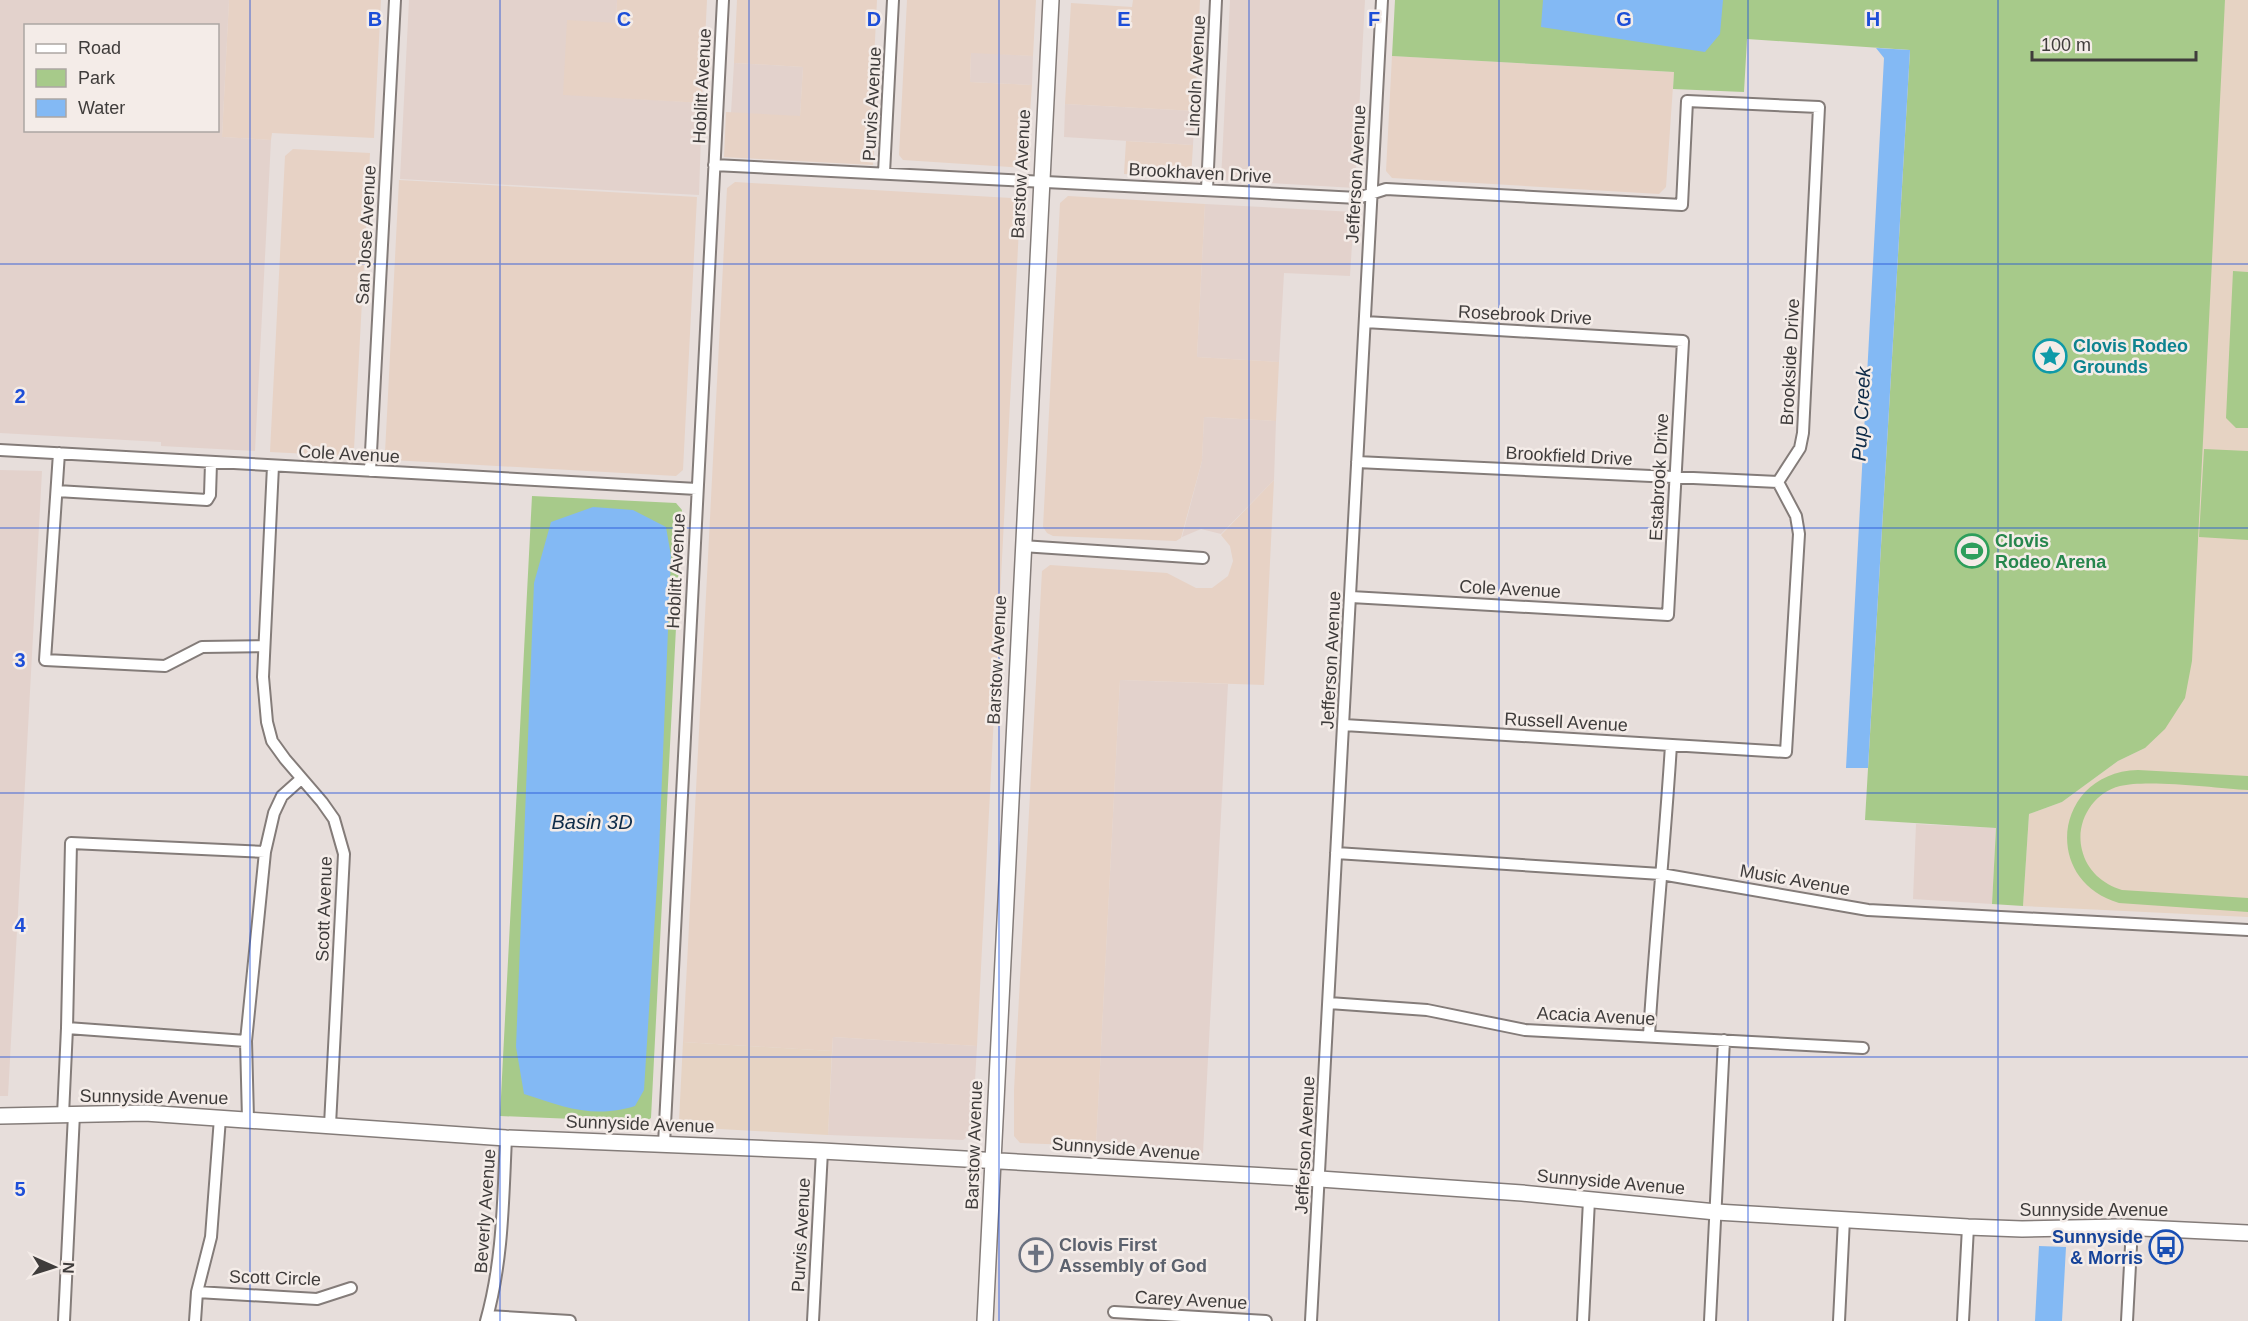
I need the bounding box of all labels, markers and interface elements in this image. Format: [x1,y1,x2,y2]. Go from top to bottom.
text: B [368,8,382,30]
text: C [617,8,631,30]
text: D [867,8,881,30]
text: E [1117,8,1131,30]
text: F [1368,8,1380,30]
text: G [1616,8,1632,30]
text: H [1866,8,1880,30]
street label: Lincoln Avenue [1183,15,1209,137]
legend [24,24,219,132]
scale bar [2032,24,2196,62]
street label: Hoblitt Avenue [689,28,715,144]
text: 100 m [2041,35,2091,55]
text: Road [78,38,121,58]
street label: Purvis Avenue [859,46,885,162]
text: Park [78,68,116,88]
text: Water [78,98,125,118]
street label: Jefferson Avenue [1342,104,1370,244]
street label: Barstow Avenue [1008,109,1034,239]
street label: Brookhaven Drive [1128,159,1272,187]
street label: San Jose Avenue [352,165,380,305]
street label: Brookside Drive [1777,298,1803,426]
street label: Rosebrook Drive [1458,302,1592,328]
place label: Clovis Rodeo Grounds [2073,336,2188,377]
place icon: Clovis Rodeo Grounds [2032,338,2068,374]
water label: Pup Creek [1848,365,1875,462]
text: 2 [14,385,26,407]
street label: Estabrook Drive [1646,413,1672,541]
street label: Cole Avenue [298,441,400,467]
street label: Brookfield Drive [1505,443,1633,469]
street label: Hoblitt Avenue [663,513,689,629]
place label: Clovis Rodeo Arena [1995,531,2107,572]
sports icon: Clovis Rodeo Arena [1954,533,1990,569]
street label: Cole Avenue [1459,576,1561,602]
street label: Jefferson Avenue [1317,590,1345,730]
street label: Barstow Avenue [984,595,1010,725]
text: 3 [14,649,26,671]
street label: Russell Avenue [1504,709,1628,735]
water label: Basin 3D [551,811,633,833]
street label: Scott Avenue [312,856,336,962]
street label: Music Avenue [1738,860,1852,900]
text: 4 [14,914,26,936]
street label: Acacia Avenue [1536,1003,1656,1029]
street label: Jefferson Avenue [1291,1075,1319,1215]
street label: Barstow Avenue [962,1080,986,1210]
street label: Sunnyside Avenue [79,1086,229,1108]
street label: Sunnyside Avenue [565,1111,715,1137]
street label: Sunnyside Avenue [1051,1134,1201,1164]
street label: Beverly Avenue [471,1148,499,1274]
street label: Sunnyside Avenue [1536,1166,1686,1198]
street label: Purvis Avenue [788,1177,814,1293]
text: 5 [14,1178,26,1200]
street label: Sunnyside Avenue [2020,1200,2168,1220]
place label: Sunnyside & Morris [2052,1227,2143,1268]
bus stop icon: Sunnyside & Morris [2148,1229,2184,1265]
place label: Clovis First Assembly of God [1059,1235,1207,1276]
north arrow [24,1237,84,1297]
church icon: Clovis First Assembly of God [1018,1237,1054,1273]
text: N [60,1262,77,1274]
street label: Scott Circle [229,1266,321,1290]
street label: Carey Avenue [1134,1287,1248,1313]

